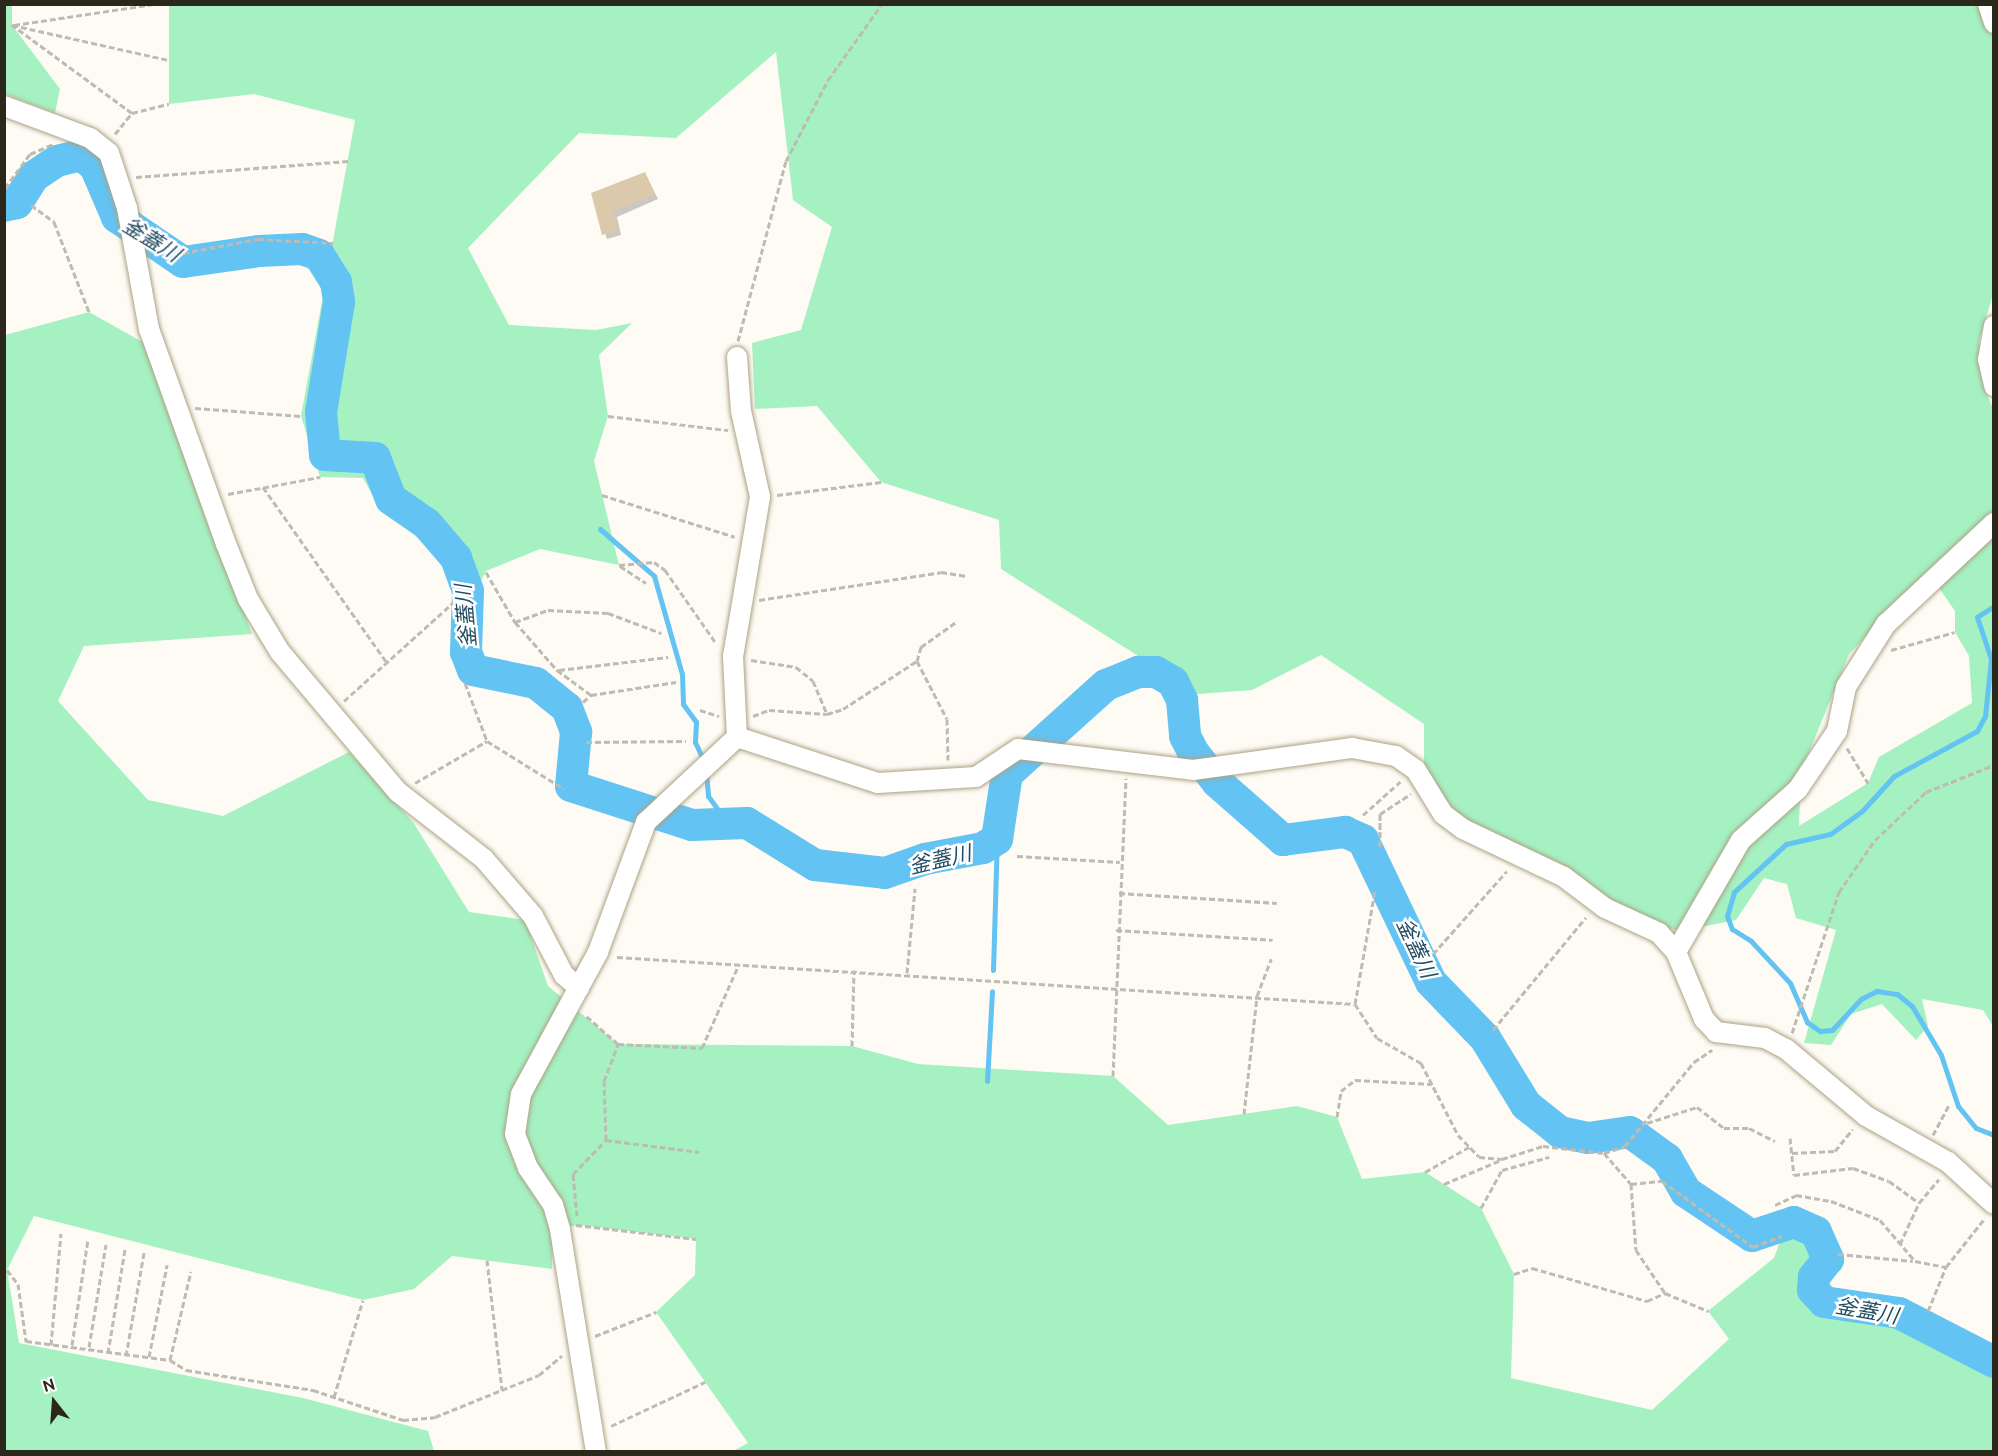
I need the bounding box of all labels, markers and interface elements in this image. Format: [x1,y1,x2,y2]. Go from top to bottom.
water label: 釜蓋川 [119,212,185,266]
water label: 釜蓋川 [450,584,480,648]
water label: 釜蓋川 [906,840,974,878]
water label: 釜蓋川 [1392,914,1442,982]
water label: 釜蓋川 [1834,1292,1900,1328]
north arrow [24,1372,84,1432]
text: N [40,1374,57,1395]

